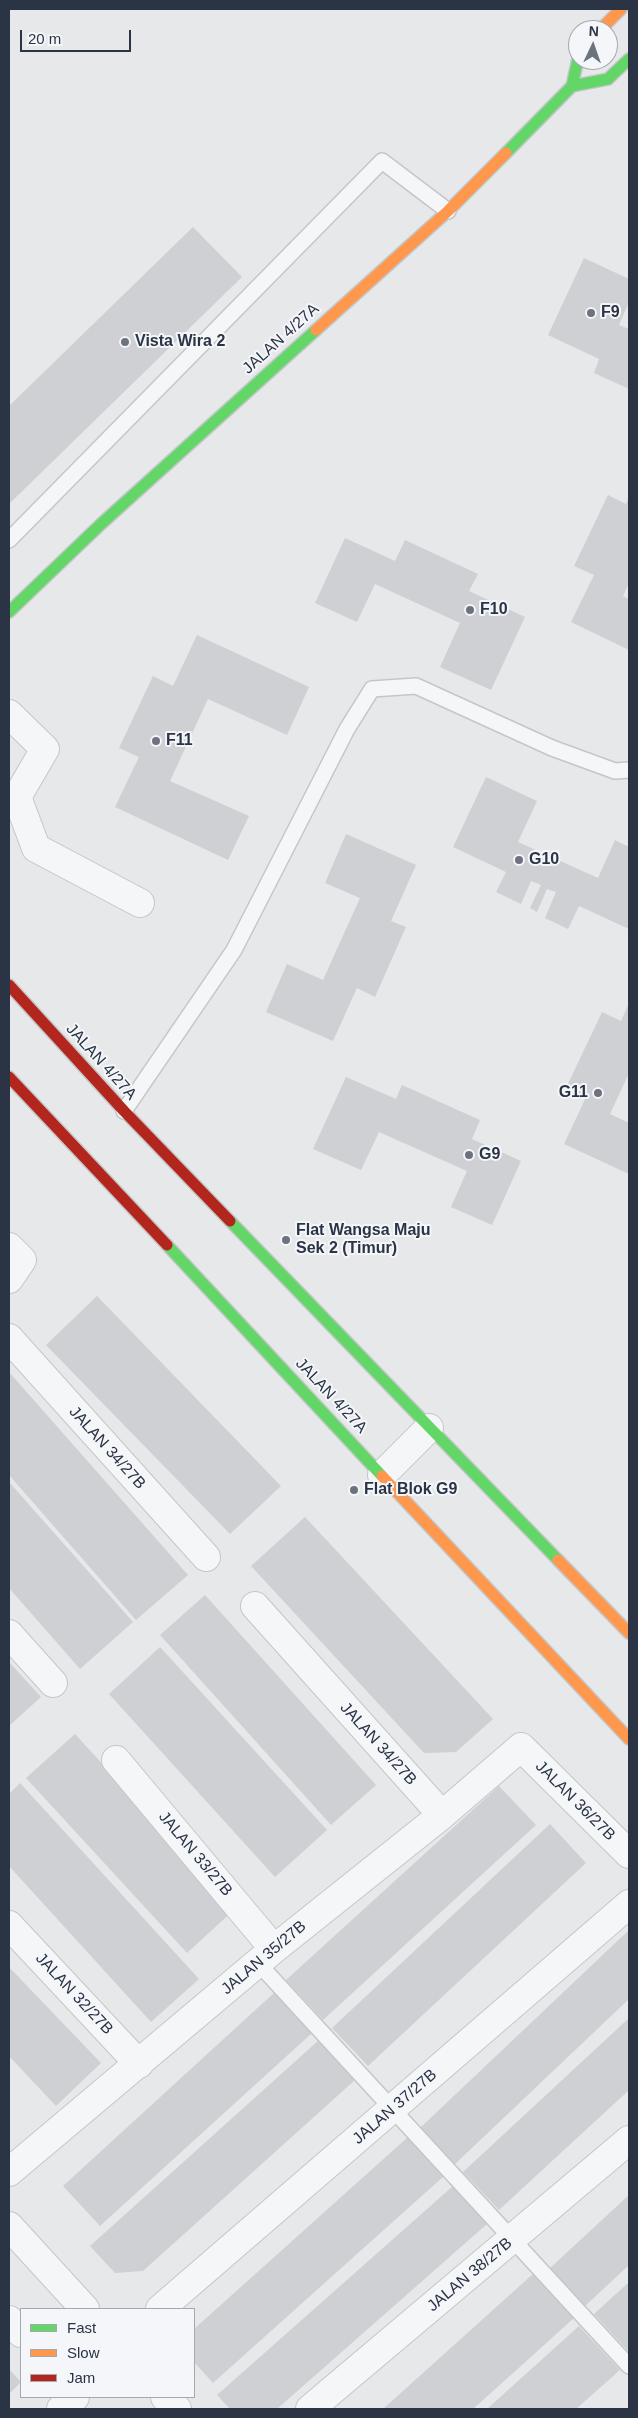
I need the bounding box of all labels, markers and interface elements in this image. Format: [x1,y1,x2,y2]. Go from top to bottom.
scale bar [22,20,134,52]
north arrow [568,20,618,70]
text: N [588,23,599,39]
text: 20 m [28,30,61,47]
street label: JALAN 4/27A [239,300,323,378]
place label: F9 [601,303,620,323]
marker: F9 [585,307,597,319]
place label: Vista Wira 2 [135,332,225,352]
marker: Vista Wira 2 [119,336,131,348]
place label: F10 [480,600,508,620]
marker: F10 [464,604,476,616]
place label: F11 [166,731,193,751]
marker: F11 [150,735,162,747]
place label: G10 [529,850,559,870]
marker: G10 [513,854,525,866]
street label: JALAN 4/27A [62,1020,140,1104]
place label: G11 [559,1083,588,1103]
marker: G11 [592,1087,604,1099]
place label: G9 [479,1145,500,1165]
marker: G9 [463,1149,475,1161]
place label: Flat Wangsa Maju Sek 2 (Timur) [296,1221,431,1259]
marker: Flat Wangsa Maju Sek 2 (Timur) [280,1234,292,1246]
street label: JALAN 4/27A [291,1354,371,1438]
street label: JALAN 34/27B [65,1403,149,1493]
place label: Flat Blok G9 [364,1480,457,1500]
marker: Flat Blok G9 [348,1484,360,1496]
street label: JALAN 34/27B [336,1699,420,1789]
street label: JALAN 36/27B [531,1757,619,1845]
street label: JALAN 33/27B [154,1808,236,1900]
street label: JALAN 35/27B [218,1917,310,1999]
street label: JALAN 32/27B [31,1949,117,2039]
street label: JALAN 37/27B [349,2065,441,2149]
street label: JALAN 38/27B [424,2234,516,2316]
legend [20,2308,195,2398]
text: Fast [67,2319,96,2336]
text: Slow [67,2344,100,2361]
text: Jam [67,2369,95,2386]

